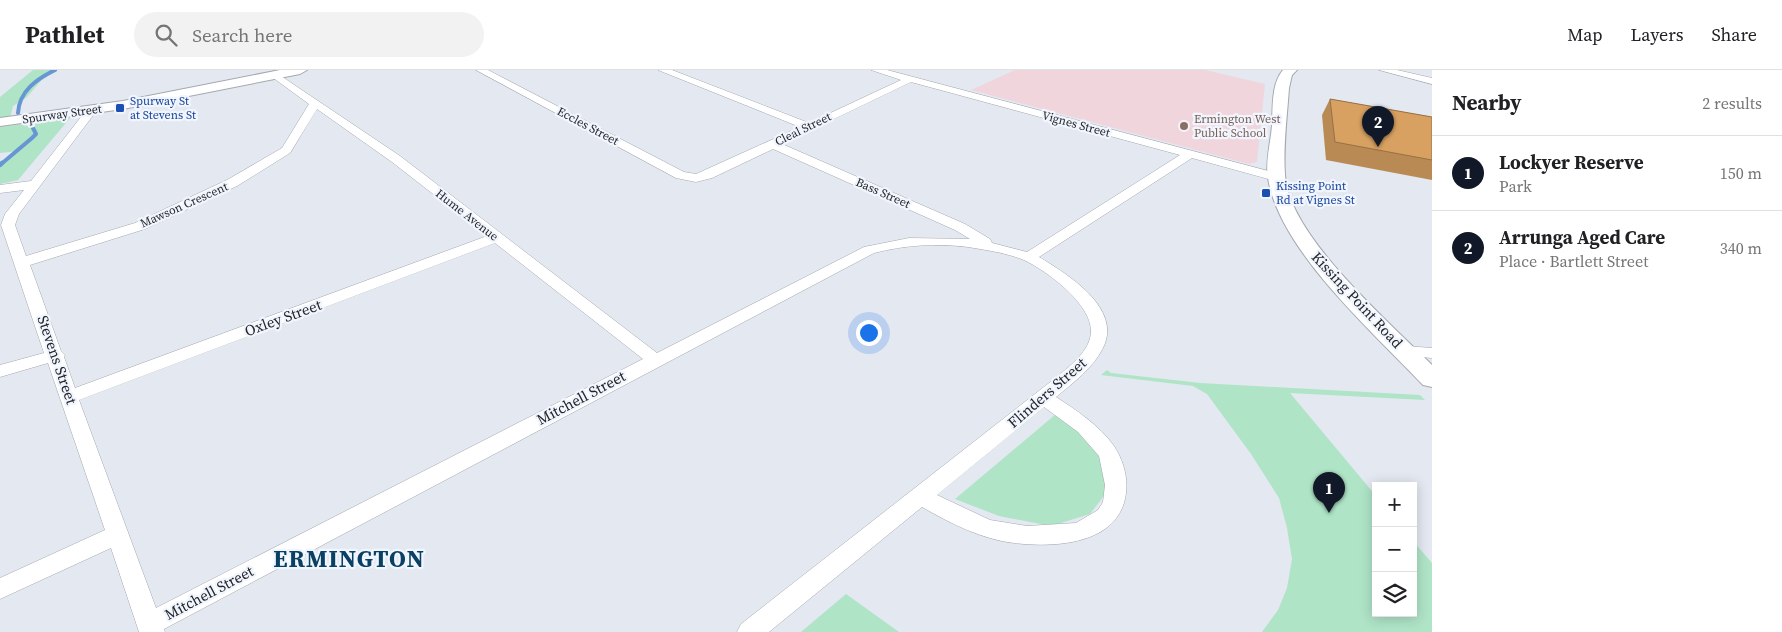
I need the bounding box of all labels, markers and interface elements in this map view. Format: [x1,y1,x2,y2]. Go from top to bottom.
search box [134,12,484,57]
text: Pathlet [25,18,104,51]
icon: search [152,21,180,49]
text: Search here [192,22,293,48]
text: Map [1567,22,1602,47]
text: Layers [1630,22,1683,47]
text: Share [1711,22,1757,47]
text: Nearby [1452,88,1522,117]
text: 2 results [1702,92,1762,114]
place label: Spurway St at Stevens St [130,93,196,123]
street label: Spurway Street [21,100,103,127]
marker: Spurway St at Stevens St [114,102,126,114]
street label: Eccles Street [554,103,622,149]
pin: 2 [1362,106,1394,147]
street label: Vignes Street [1040,107,1112,141]
street label: Cleal Street [772,108,834,149]
place label: Ermington West Public School [1194,111,1280,141]
marker: Ermington West Public School [1178,120,1190,132]
text: Lockyer Reserve [1499,149,1644,175]
text: 1 [1464,162,1472,184]
text: 150 m [1720,162,1762,184]
street label: Bass Street [853,174,913,212]
text: Park [1499,175,1532,197]
street label: Mawson Crescent [138,178,230,231]
place label: Kissing Point Rd at Vignes St [1276,178,1355,208]
street label: Hume Avenue [432,186,502,244]
marker: Kissing Point Rd at Vignes St [1260,187,1272,199]
text: Arrunga Aged Care [1499,224,1665,250]
text: 2 [1464,237,1472,259]
text: 340 m [1720,237,1762,259]
street label: Kissing Point Road [1307,247,1408,353]
text: Place · Bartlett Street [1499,250,1648,272]
street label: Oxley Street [241,294,324,341]
street label: Stevens Street [32,313,83,407]
your location [856,320,882,346]
street label: Flinders Street [1003,353,1091,433]
street label: Mitchell Street [533,365,629,430]
pin: 1 [1313,472,1345,513]
map controls [1372,482,1417,617]
button: + [1372,482,1417,527]
button: − [1372,527,1417,572]
district label: ERMINGTON [273,542,425,575]
street label: Mitchell Street [161,560,257,625]
button: layers [1372,572,1417,617]

